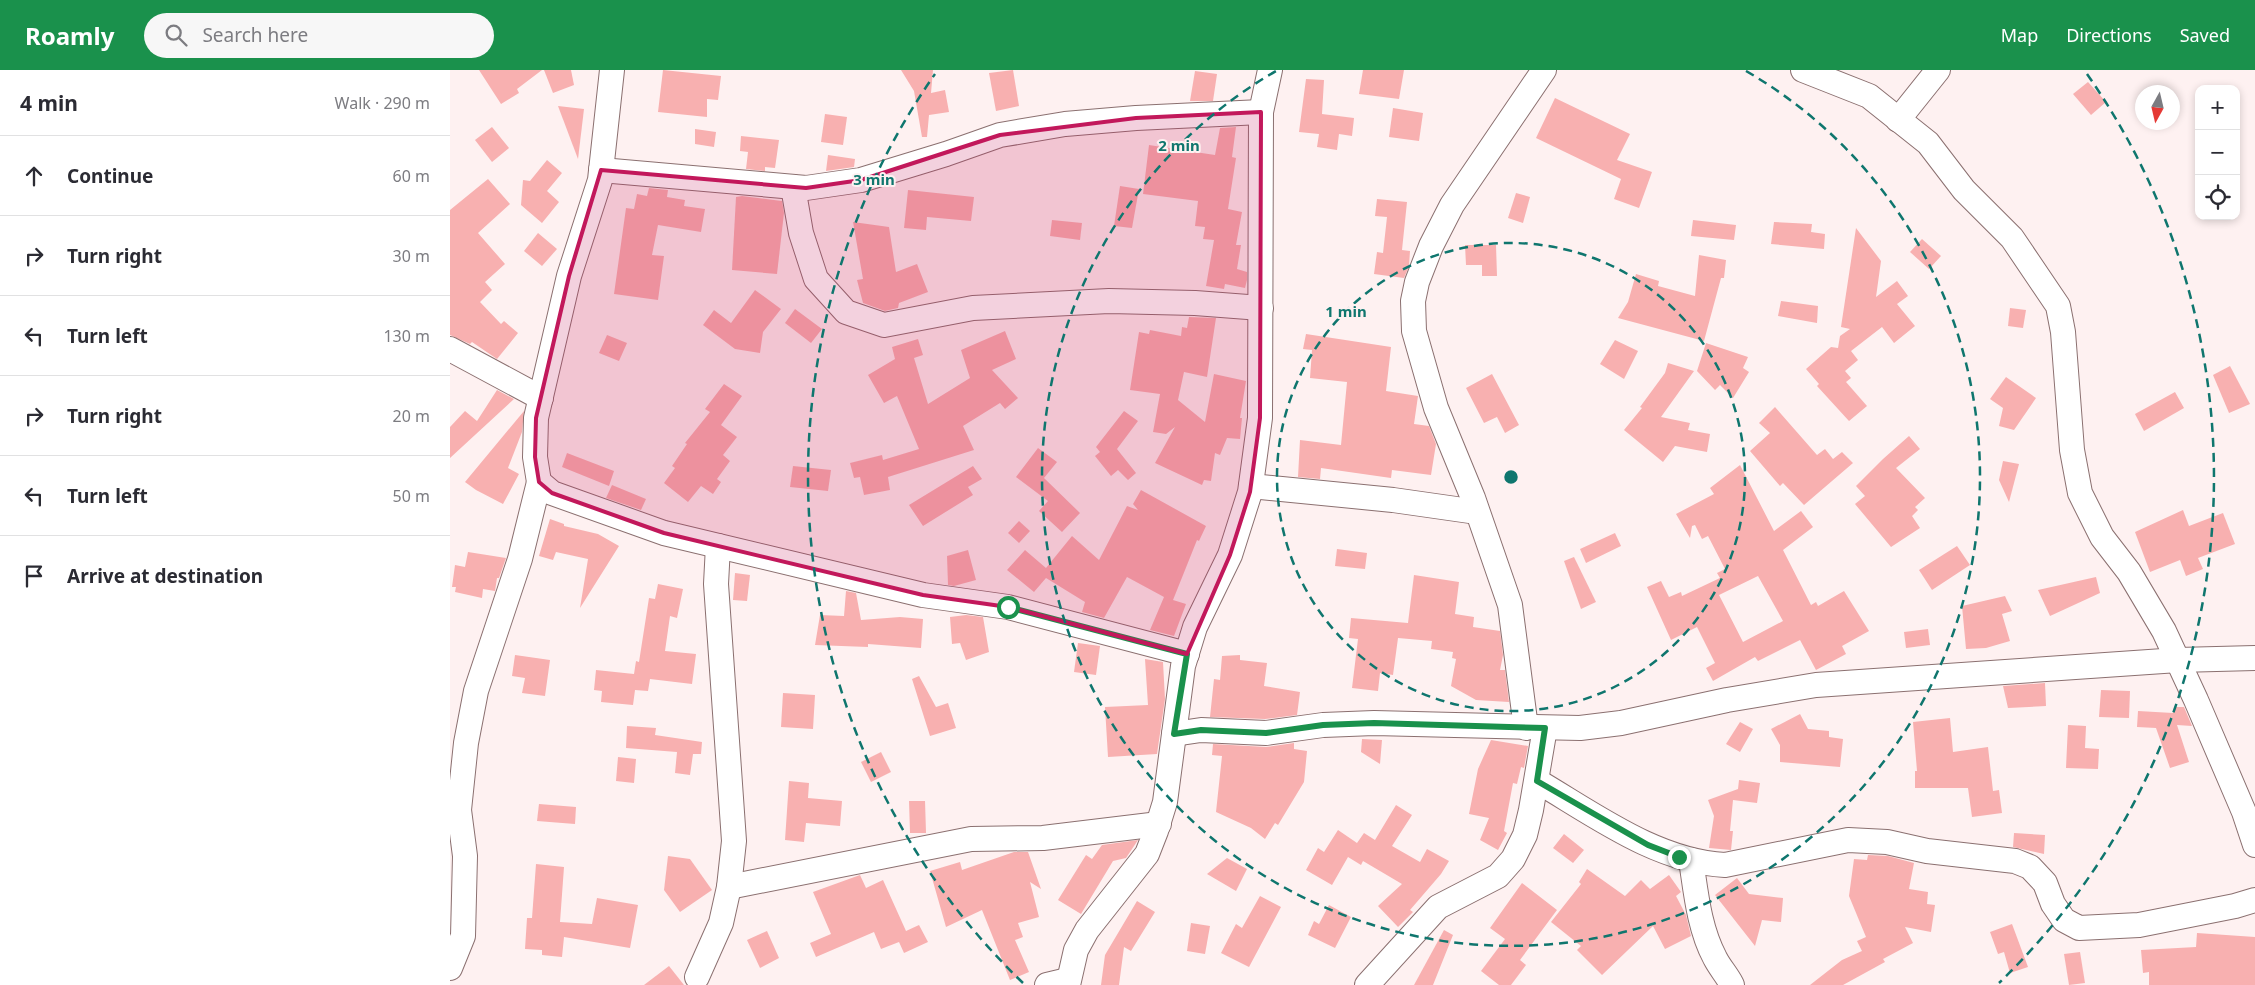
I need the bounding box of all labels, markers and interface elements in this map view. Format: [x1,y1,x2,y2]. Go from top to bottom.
search box [144,13,494,58]
text: Roamly [25,19,114,52]
icon: search [162,21,190,49]
text: Search here [202,22,308,48]
text: Map [2001,23,2038,47]
text: Directions [2066,23,2152,47]
text: Saved [2180,23,2230,47]
north arrow [2135,85,2180,130]
map controls [2195,85,2240,220]
button: + [2195,85,2240,130]
text: 4 min [20,89,78,117]
text: Walk · 290 m [335,92,430,114]
button: − [2195,130,2240,175]
text: 2 min [1158,135,1200,155]
icon: ahead [20,162,48,190]
text: Continue [67,163,153,189]
text: 60 m [393,165,430,187]
text: 3 min [853,169,895,189]
button: locate [2195,175,2240,220]
icon: right [20,242,48,270]
text: Turn right [67,243,162,269]
text: 30 m [393,245,430,267]
text: 1 min [1325,301,1367,321]
icon: left [20,322,48,350]
text: Turn left [67,323,148,349]
text: 130 m [383,325,430,347]
icon: right [20,402,48,430]
text: Turn right [67,403,162,429]
text: 20 m [393,405,430,427]
centre of rings [1502,468,1520,486]
icon: left [20,482,48,510]
text: Turn left [67,483,148,509]
text: 50 m [393,485,430,507]
icon: arrive [20,562,48,590]
text: Arrive at destination [67,563,263,589]
route start [997,596,1020,619]
route end [1668,846,1691,869]

